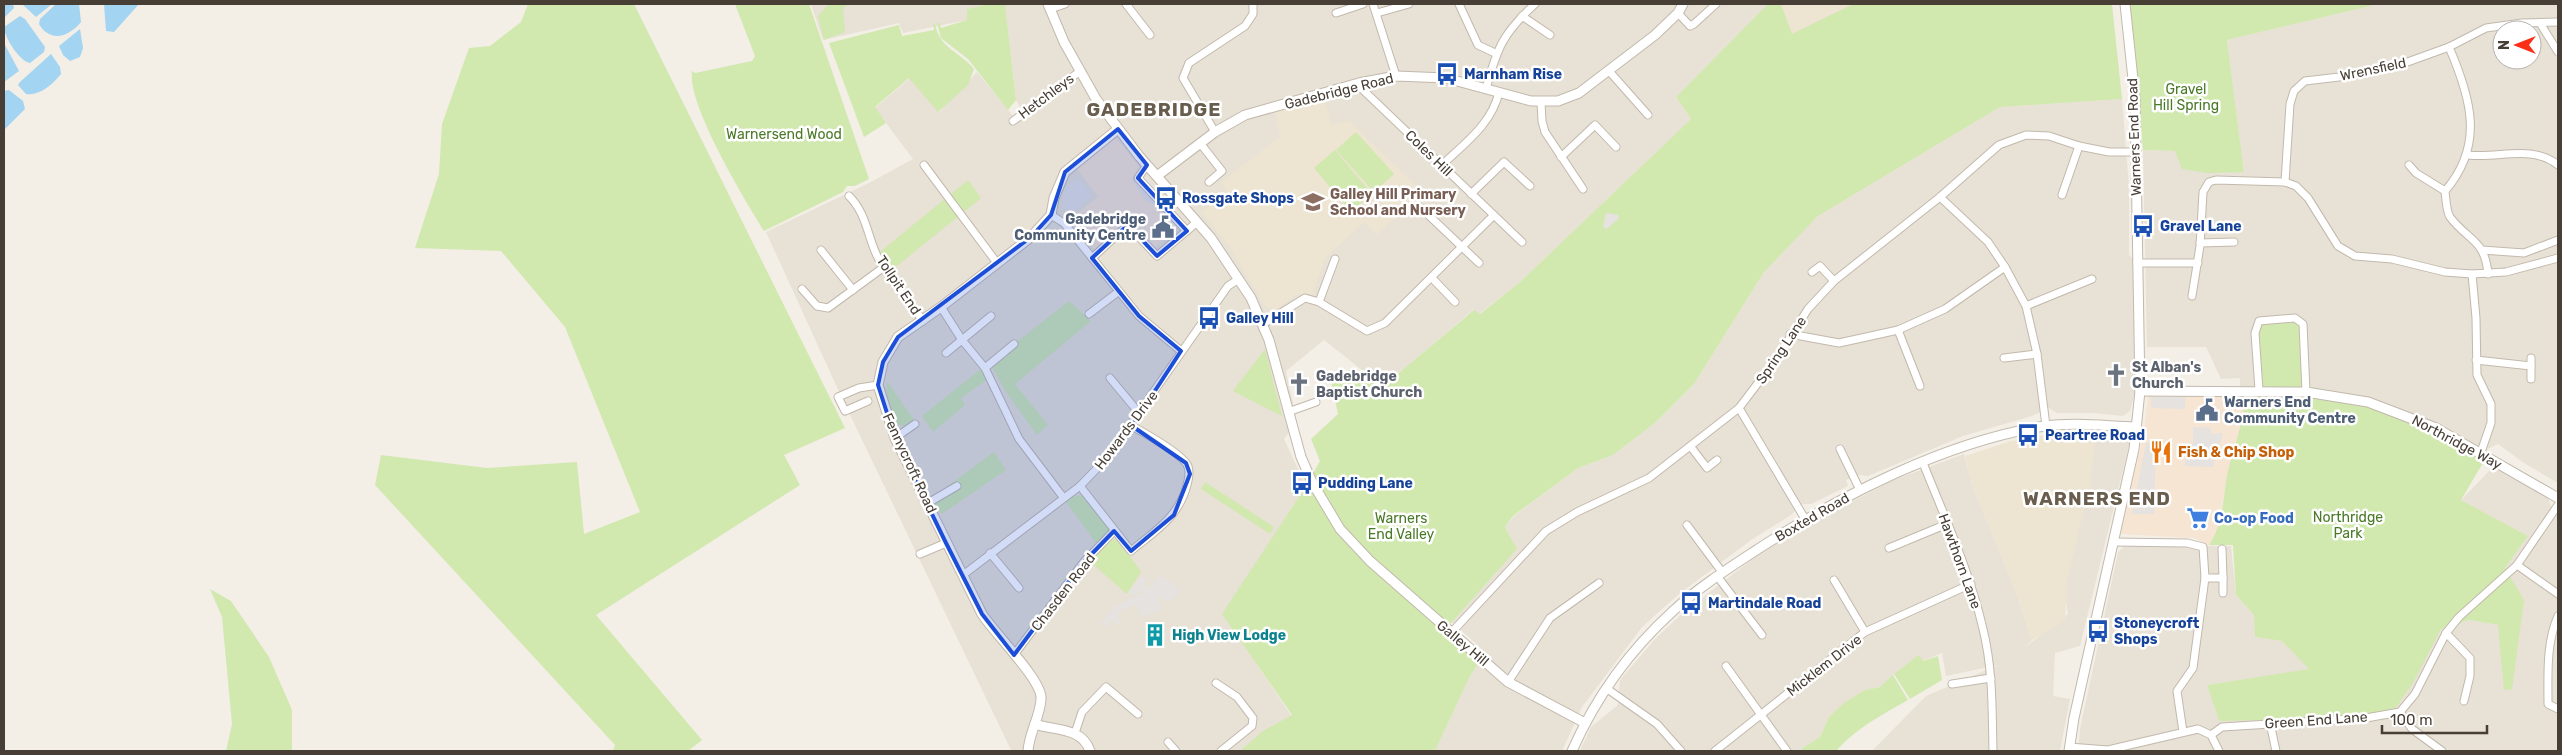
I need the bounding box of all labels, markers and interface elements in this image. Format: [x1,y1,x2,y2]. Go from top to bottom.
north arrow [2492,20,2542,70]
text: N [2496,40,2513,50]
street label: Wrensfield [2339,54,2408,85]
bus stop icon: Marnham Rise [1434,61,1460,87]
place label: Marnham Rise [1464,66,1562,83]
street label: Hetchleys [1015,70,1077,123]
street label: Gadebridge Road [1283,70,1395,113]
street label: Warners End Road [2124,78,2145,196]
park label: Gravel Hill Spring [2153,81,2219,114]
district label: GADEBRIDGE [1087,98,1221,121]
park label: Warnersend Wood [726,126,842,143]
street label: Coles Hill [1401,127,1456,180]
bus stop icon: Rossgate Shops [1153,185,1179,211]
place label: Galley Hill Primary School and Nursery [1330,186,1467,219]
school or university icon: Galley Hill Primary School and Nursery [1300,189,1326,215]
place label: Rossgate Shops [1182,190,1294,207]
place label: Gadebridge Community Centre [1014,211,1146,244]
bus stop icon: Gravel Lane [2130,213,2156,239]
public building icon: Gadebridge Community Centre [1150,214,1176,240]
place label: Gravel Lane [2160,218,2242,235]
street label: Tollpit End [873,253,925,318]
bus stop icon: Galley Hill [1196,305,1222,331]
place label: Galley Hill [1226,310,1294,327]
street label: Spring Lane [1753,313,1810,387]
place label: St Alban's Church [2132,359,2201,392]
church icon: St Alban's Church [2103,362,2129,388]
place label: Gadebridge Baptist Church [1316,368,1422,401]
church icon: Gadebridge Baptist Church [1286,371,1312,397]
street label: Howards Drive [1091,387,1162,473]
place label: Warners End Community Centre [2224,394,2356,427]
public building icon: Warners End Community Centre [2194,397,2220,423]
street label: Fennycroft Road [879,410,940,516]
street label: Northridge Way [2409,412,2505,473]
bus stop icon: Peartree Road [2015,422,2041,448]
place label: Peartree Road [2045,427,2145,444]
restaurant icon: Fish & Chip Shop [2148,439,2174,465]
place label: Fish & Chip Shop [2178,444,2295,461]
bus stop icon: Pudding Lane [1289,470,1315,496]
place label: Pudding Lane [1318,475,1413,492]
district label: WARNERS END [2023,487,2171,510]
street label: Boxted Road [1772,489,1852,546]
supermarket icon: Co-op Food [2185,505,2211,531]
park label: Northridge Park [2313,509,2383,542]
park label: Warners End Valley [1368,510,1435,543]
place label: Co-op Food [2214,510,2294,527]
street label: Hawthorn Lane [1934,511,1985,611]
street label: Chasden Road [1028,550,1099,635]
bus stop icon: Martindale Road [1678,590,1704,616]
place label: Martindale Road [1708,595,1822,612]
place label: Stoneycroft Shops [2114,615,2200,648]
street label: Galley Hill [1433,617,1492,670]
bus stop icon: Stoneycroft Shops [2085,618,2111,644]
building icon: High View Lodge [1142,622,1168,648]
place label: High View Lodge [1172,627,1286,644]
street label: Micklem Drive [1784,631,1865,700]
scale bar [2382,702,2487,734]
street label: Green End Lane [2264,708,2368,733]
text: 100 m [2390,711,2432,729]

